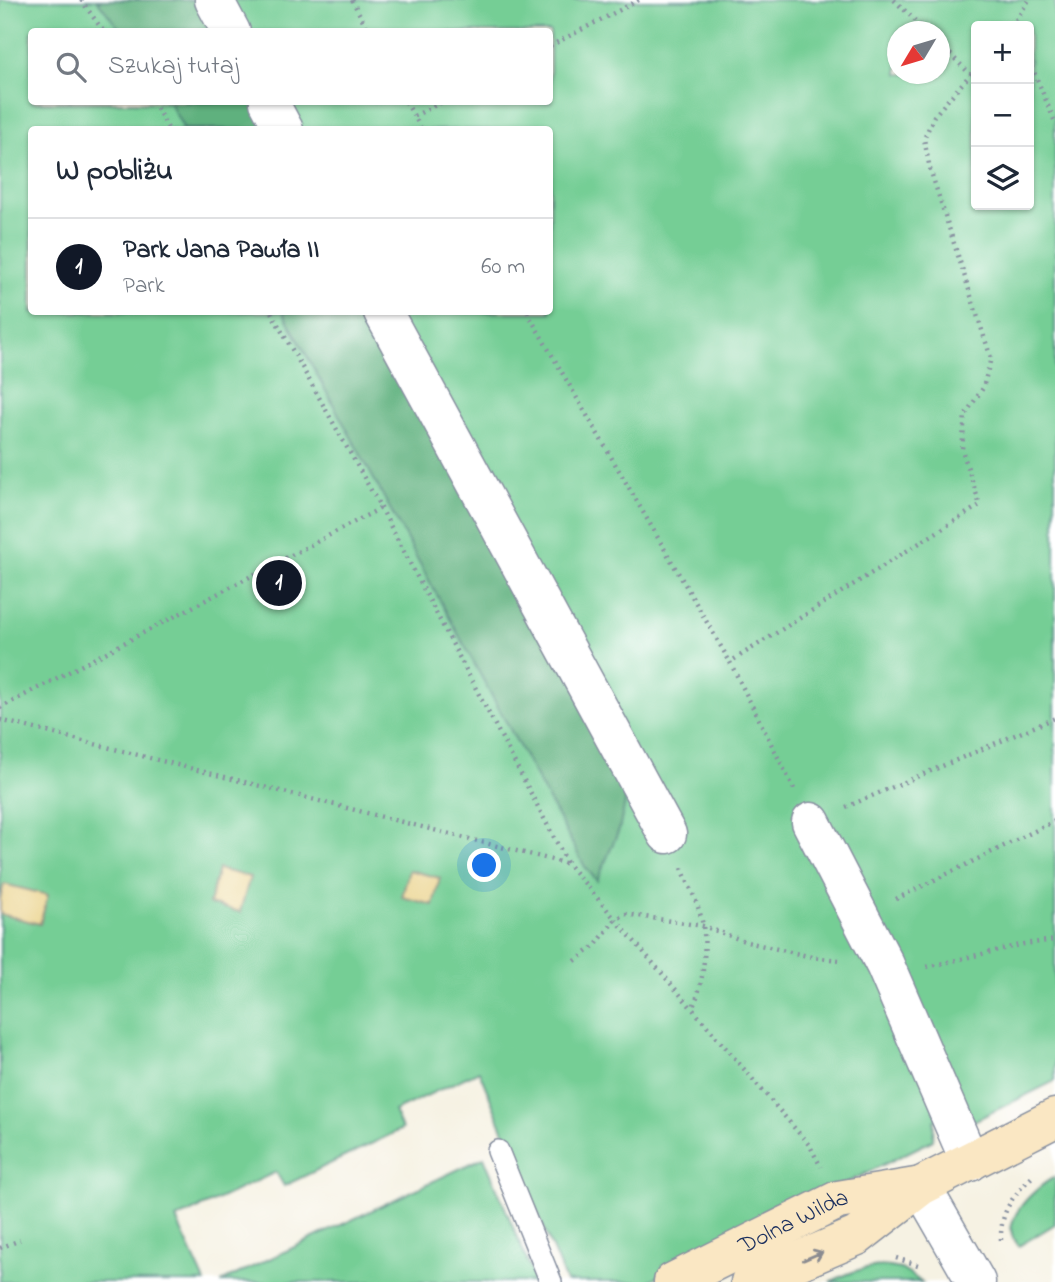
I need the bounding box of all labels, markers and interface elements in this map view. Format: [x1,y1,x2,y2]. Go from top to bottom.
north arrow [887,21,950,84]
map controls [971,21,1034,210]
button: + [971,21,1034,84]
search box [28,28,553,105]
icon: search [52,48,90,86]
text: Szukaj tutaj [108,48,239,86]
button: − [971,84,1034,147]
button: layers [971,147,1034,210]
text: W pobliżu [56,150,173,194]
text: Park Jana Pawła II [123,232,319,270]
text: 1 [75,251,83,284]
text: 60 m [481,251,525,284]
text: Park [123,270,165,303]
pin: 1 [256,557,302,609]
your location [467,848,501,882]
street label: Dolna Wilda [732,1181,851,1264]
one-way arrow [801,1248,823,1261]

